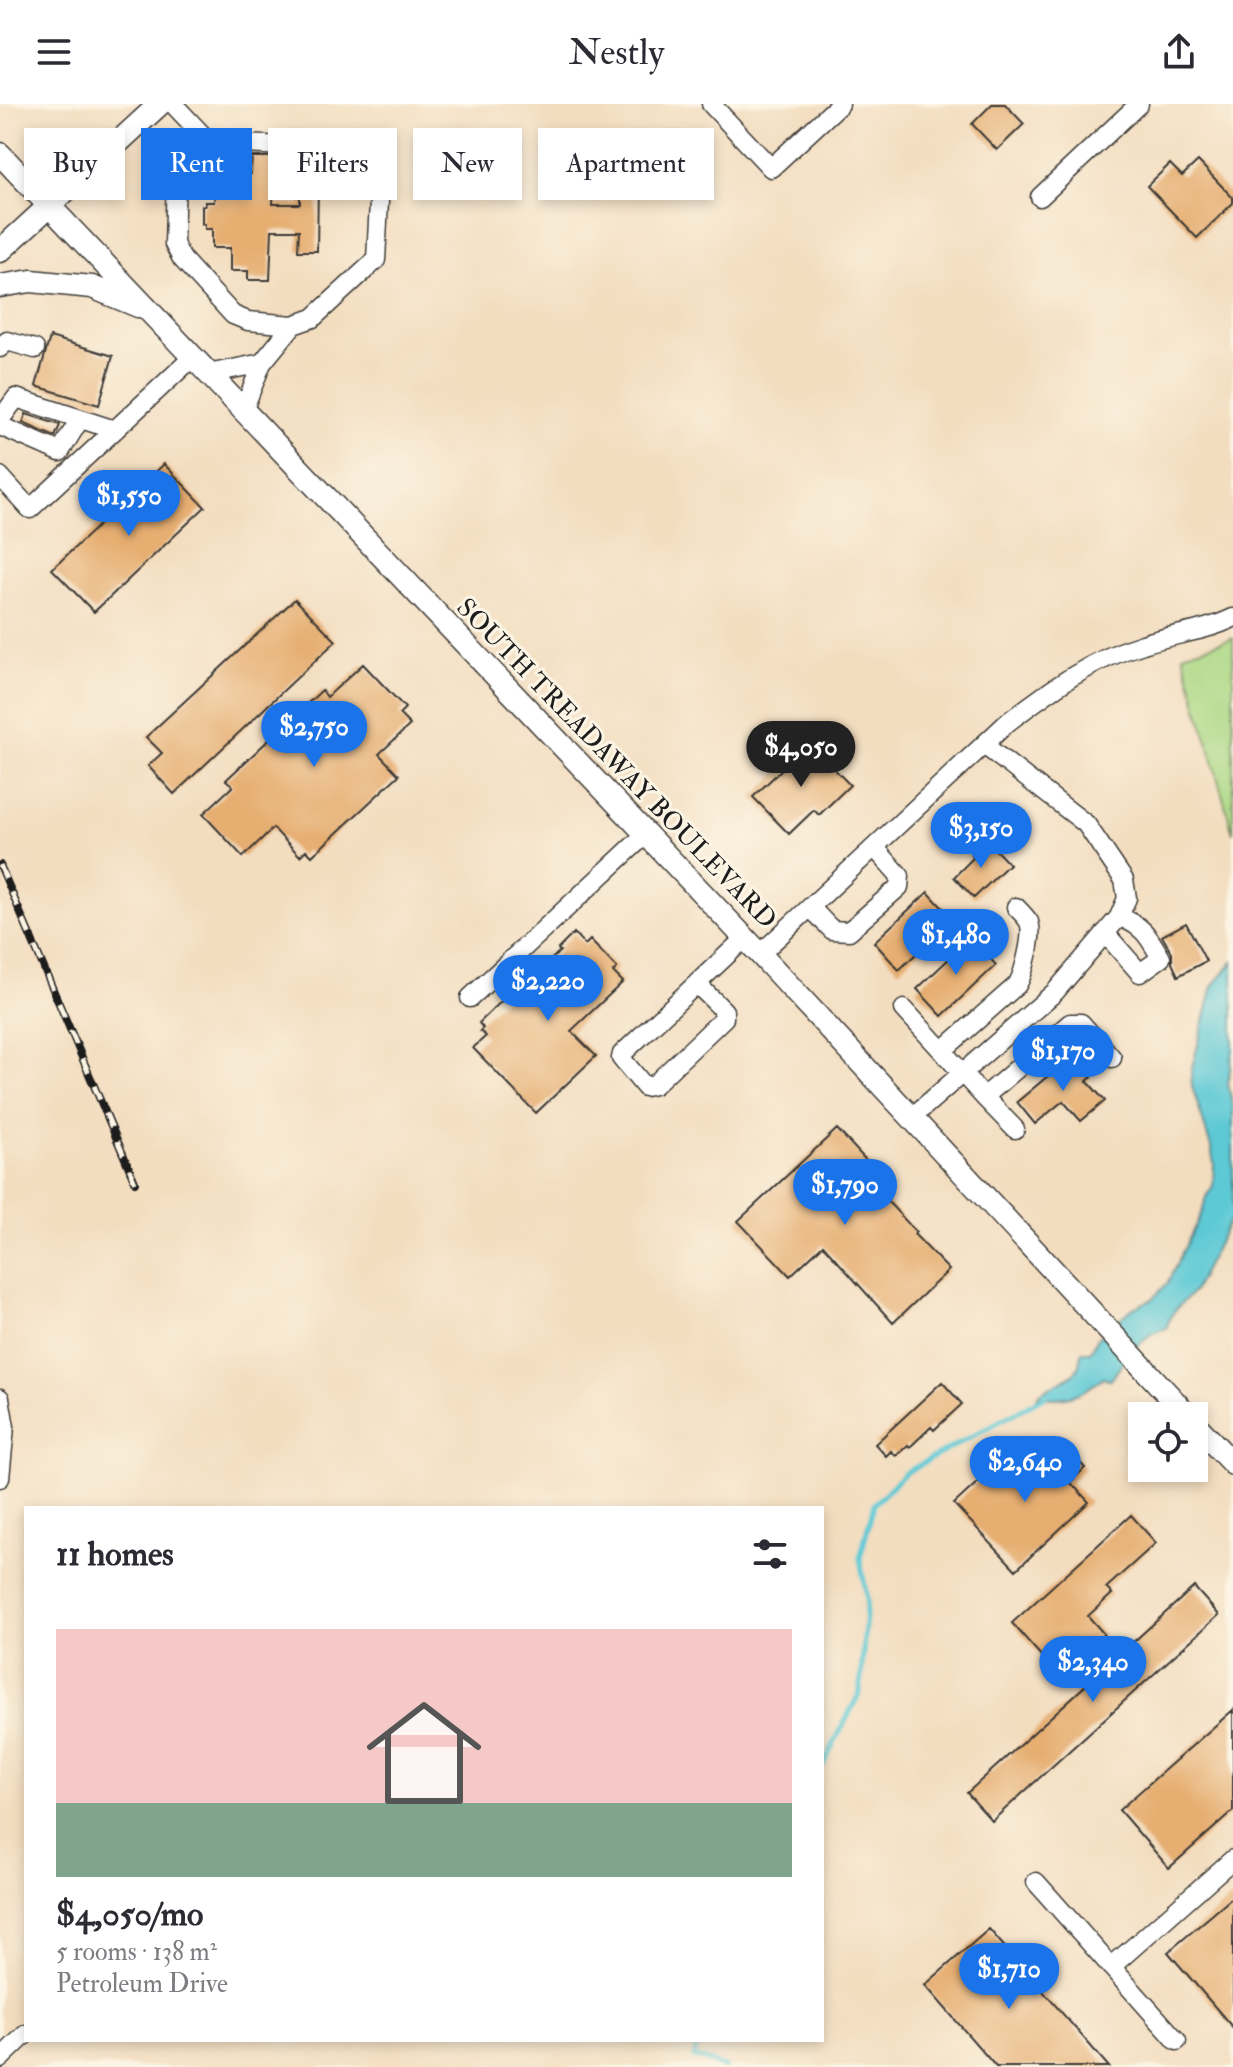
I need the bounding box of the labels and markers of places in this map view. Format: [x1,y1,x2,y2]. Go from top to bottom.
pin: $1,550 [64,470,194,538]
pin: $2,750 [249,701,379,769]
pin: $4,050 [736,721,866,789]
pin: $3,150 [916,802,1046,870]
pin: $1,480 [891,909,1021,977]
pin: $2,220 [483,955,613,1023]
pin: $1,170 [998,1025,1128,1093]
pin: $1,790 [780,1159,910,1227]
pin: $2,640 [960,1436,1090,1504]
pin: $2,340 [1028,1636,1158,1704]
pin: $1,710 [944,1943,1074,2011]

